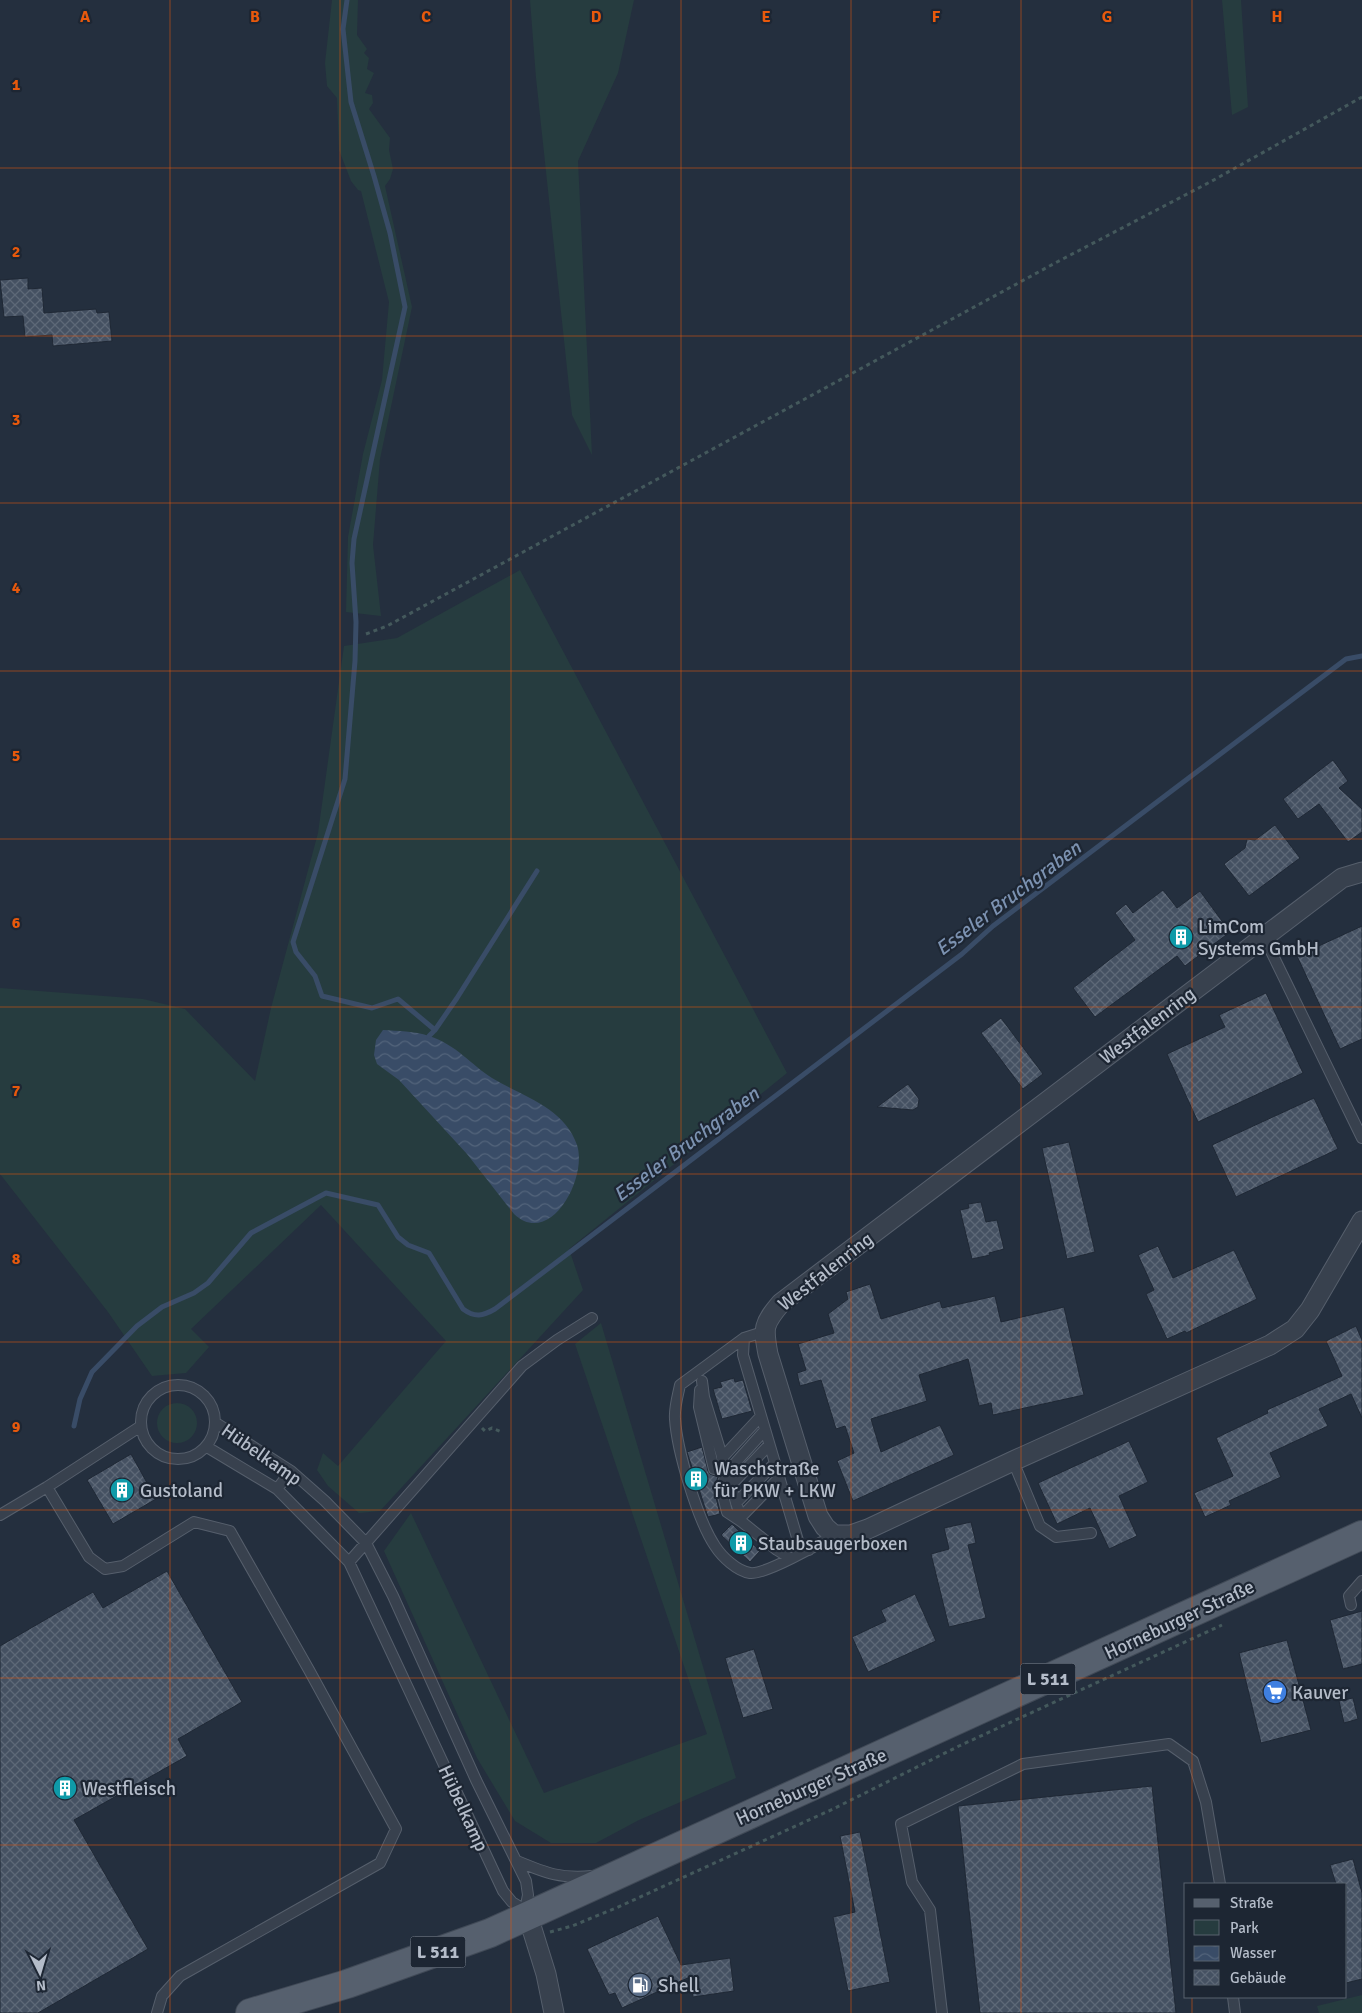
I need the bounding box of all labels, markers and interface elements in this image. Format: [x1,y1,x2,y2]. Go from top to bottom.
text: A [80,7,91,27]
text: B [250,7,260,27]
text: C [421,7,431,27]
text: D [591,7,602,27]
text: E [761,7,771,27]
text: F [932,7,941,27]
text: G [1102,7,1112,27]
text: H [1272,7,1282,27]
text: 1 [12,75,21,95]
text: 2 [12,242,20,262]
text: 3 [12,410,20,430]
text: 4 [12,578,21,598]
text: 5 [12,746,20,766]
water label: Esseler Bruchgraben [930,835,1087,961]
text: 6 [12,913,21,933]
place label: LimCom Systems GmbH [1198,915,1319,961]
building icon: LimCom Systems GmbH [1168,924,1194,950]
street label: Westfalenring [1095,982,1200,1070]
text: 7 [12,1081,21,1101]
water label: Esseler Bruchgraben [608,1081,765,1207]
street label: Westfalenring [773,1227,878,1316]
text: 8 [12,1249,21,1269]
text: 9 [12,1417,21,1437]
street label: Hübelkamp [217,1418,306,1491]
place label: Waschstraße für PKW + LKW [714,1457,836,1503]
building icon: Waschstraße für PKW + LKW [683,1466,709,1492]
building icon: Gustoland [109,1477,135,1503]
place label: Gustoland [140,1479,223,1503]
building icon: Staubsaugerboxen [728,1530,754,1556]
place label: Staubsaugerboxen [758,1532,908,1556]
street label: Horneburger Straße [1101,1575,1258,1665]
road number: L 511 [1020,1664,1076,1695]
supermarket icon: Kauver [1262,1679,1288,1705]
place label: Kauver [1292,1681,1348,1705]
street label: Horneburger Straße [732,1743,891,1831]
street label: Hübelkamp [433,1761,494,1856]
building icon: Westfleisch [52,1775,78,1801]
place label: Westfleisch [82,1777,176,1801]
legend [1184,1883,1347,1998]
text: Straße [1230,1894,1274,1912]
text: Park [1230,1919,1259,1937]
road number: L 511 [410,1936,466,1968]
text: Wasser [1230,1944,1276,1962]
north arrow [15,1948,65,1998]
text: Gebäude [1230,1969,1286,1987]
fuel station icon: Shell [627,1972,653,1998]
place label: Shell [658,1974,699,1998]
text: N [35,1977,47,1994]

